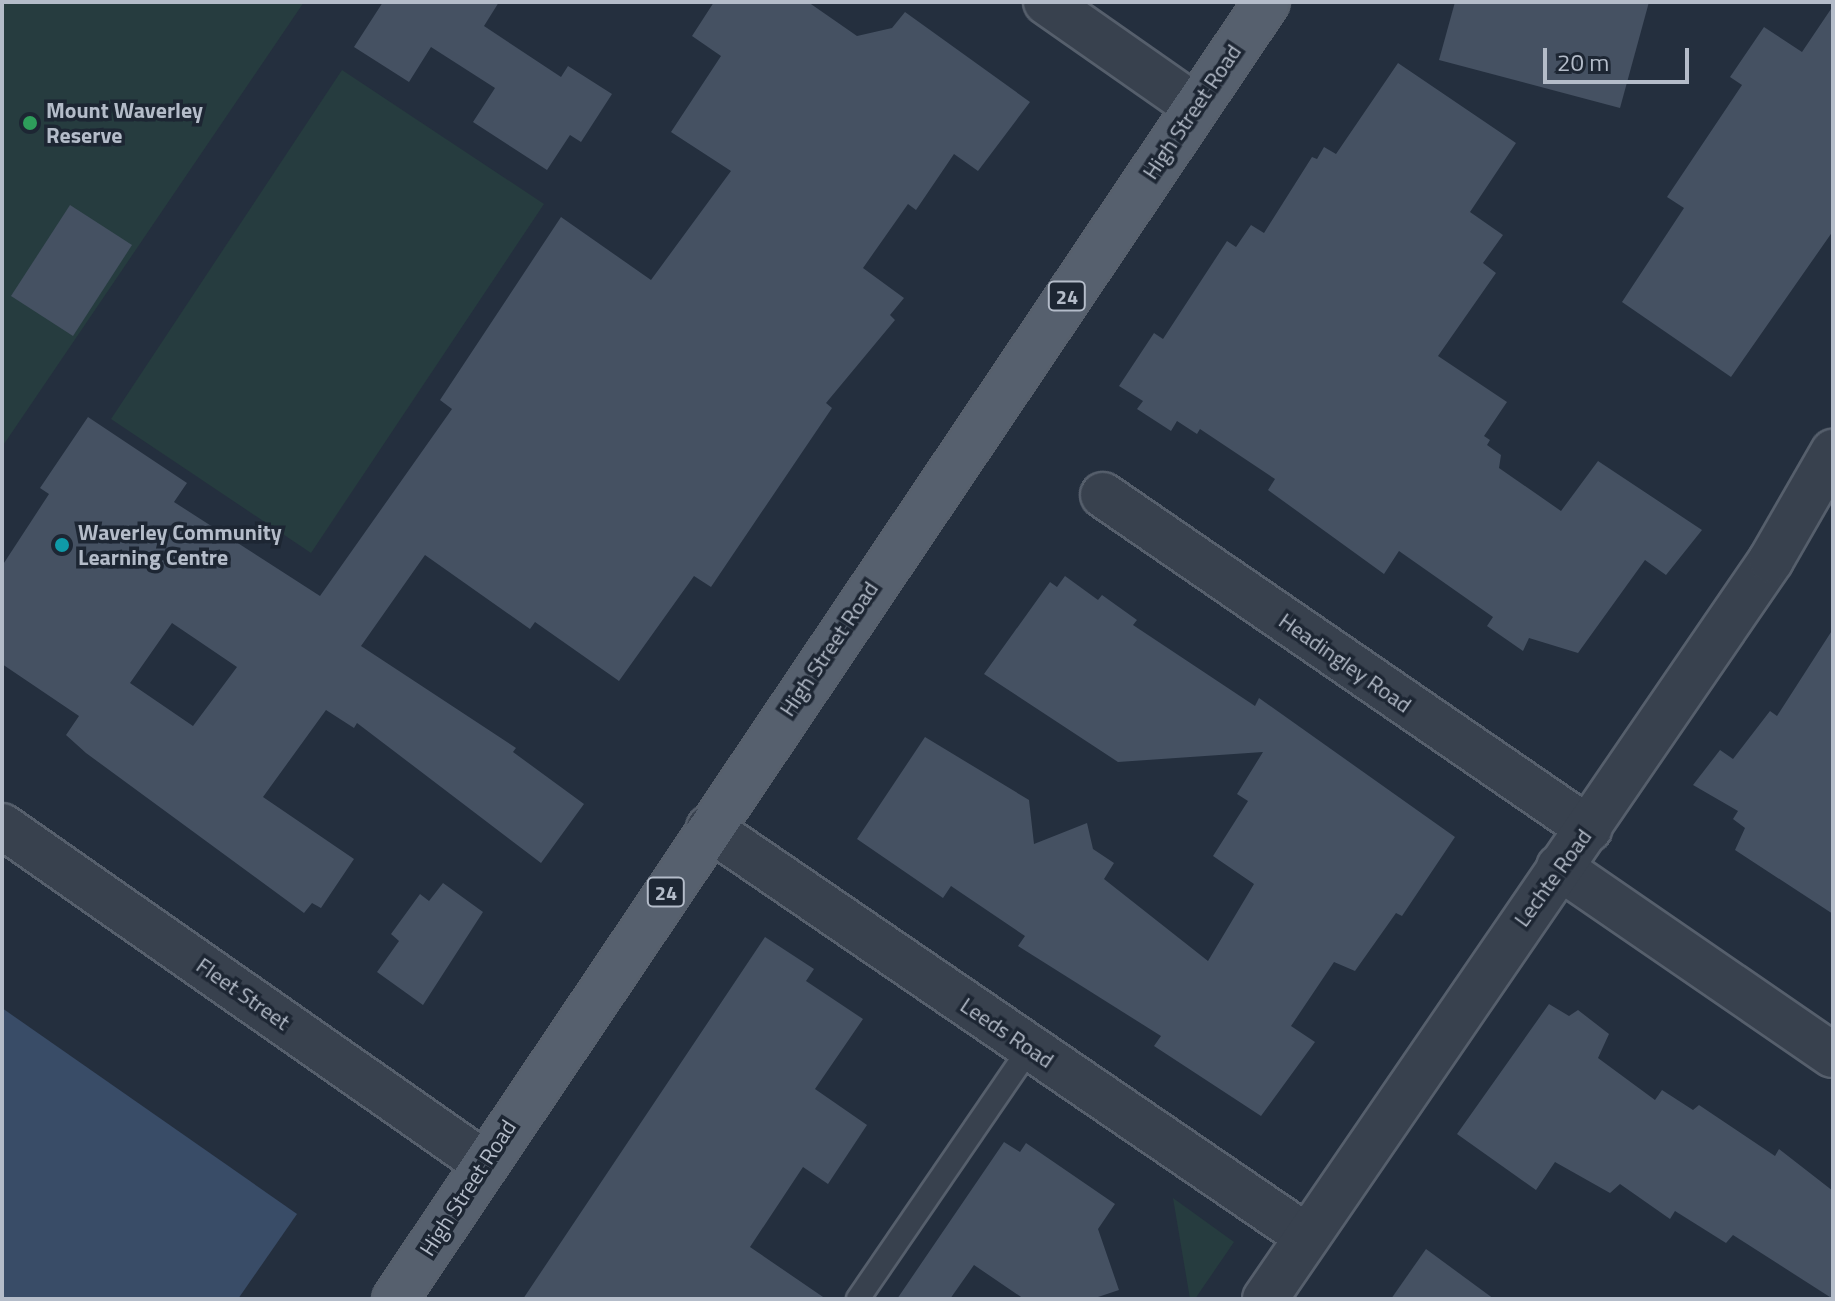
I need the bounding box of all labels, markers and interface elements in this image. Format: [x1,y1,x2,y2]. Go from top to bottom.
scale bar [1547,32,1693,82]
street label: High Street Road [1137,40,1247,184]
text: 20 m [1557,44,1609,80]
place label: Mount Waverley Reserve [46,97,203,148]
marker: Mount Waverley Reserve [21,114,39,132]
road number: 24 [1047,280,1087,312]
place label: Waverley Community Learning Centre [78,519,282,570]
marker: Waverley Community Learning Centre [53,536,71,554]
street label: High Street Road [774,577,884,721]
street label: Headingley Road [1274,608,1416,718]
street label: Lechte Road [1509,824,1597,932]
road number: 24 [646,876,686,908]
street label: Fleet Street [191,952,295,1036]
street label: Leeds Road [955,992,1059,1074]
street label: High Street Road [414,1115,522,1261]

